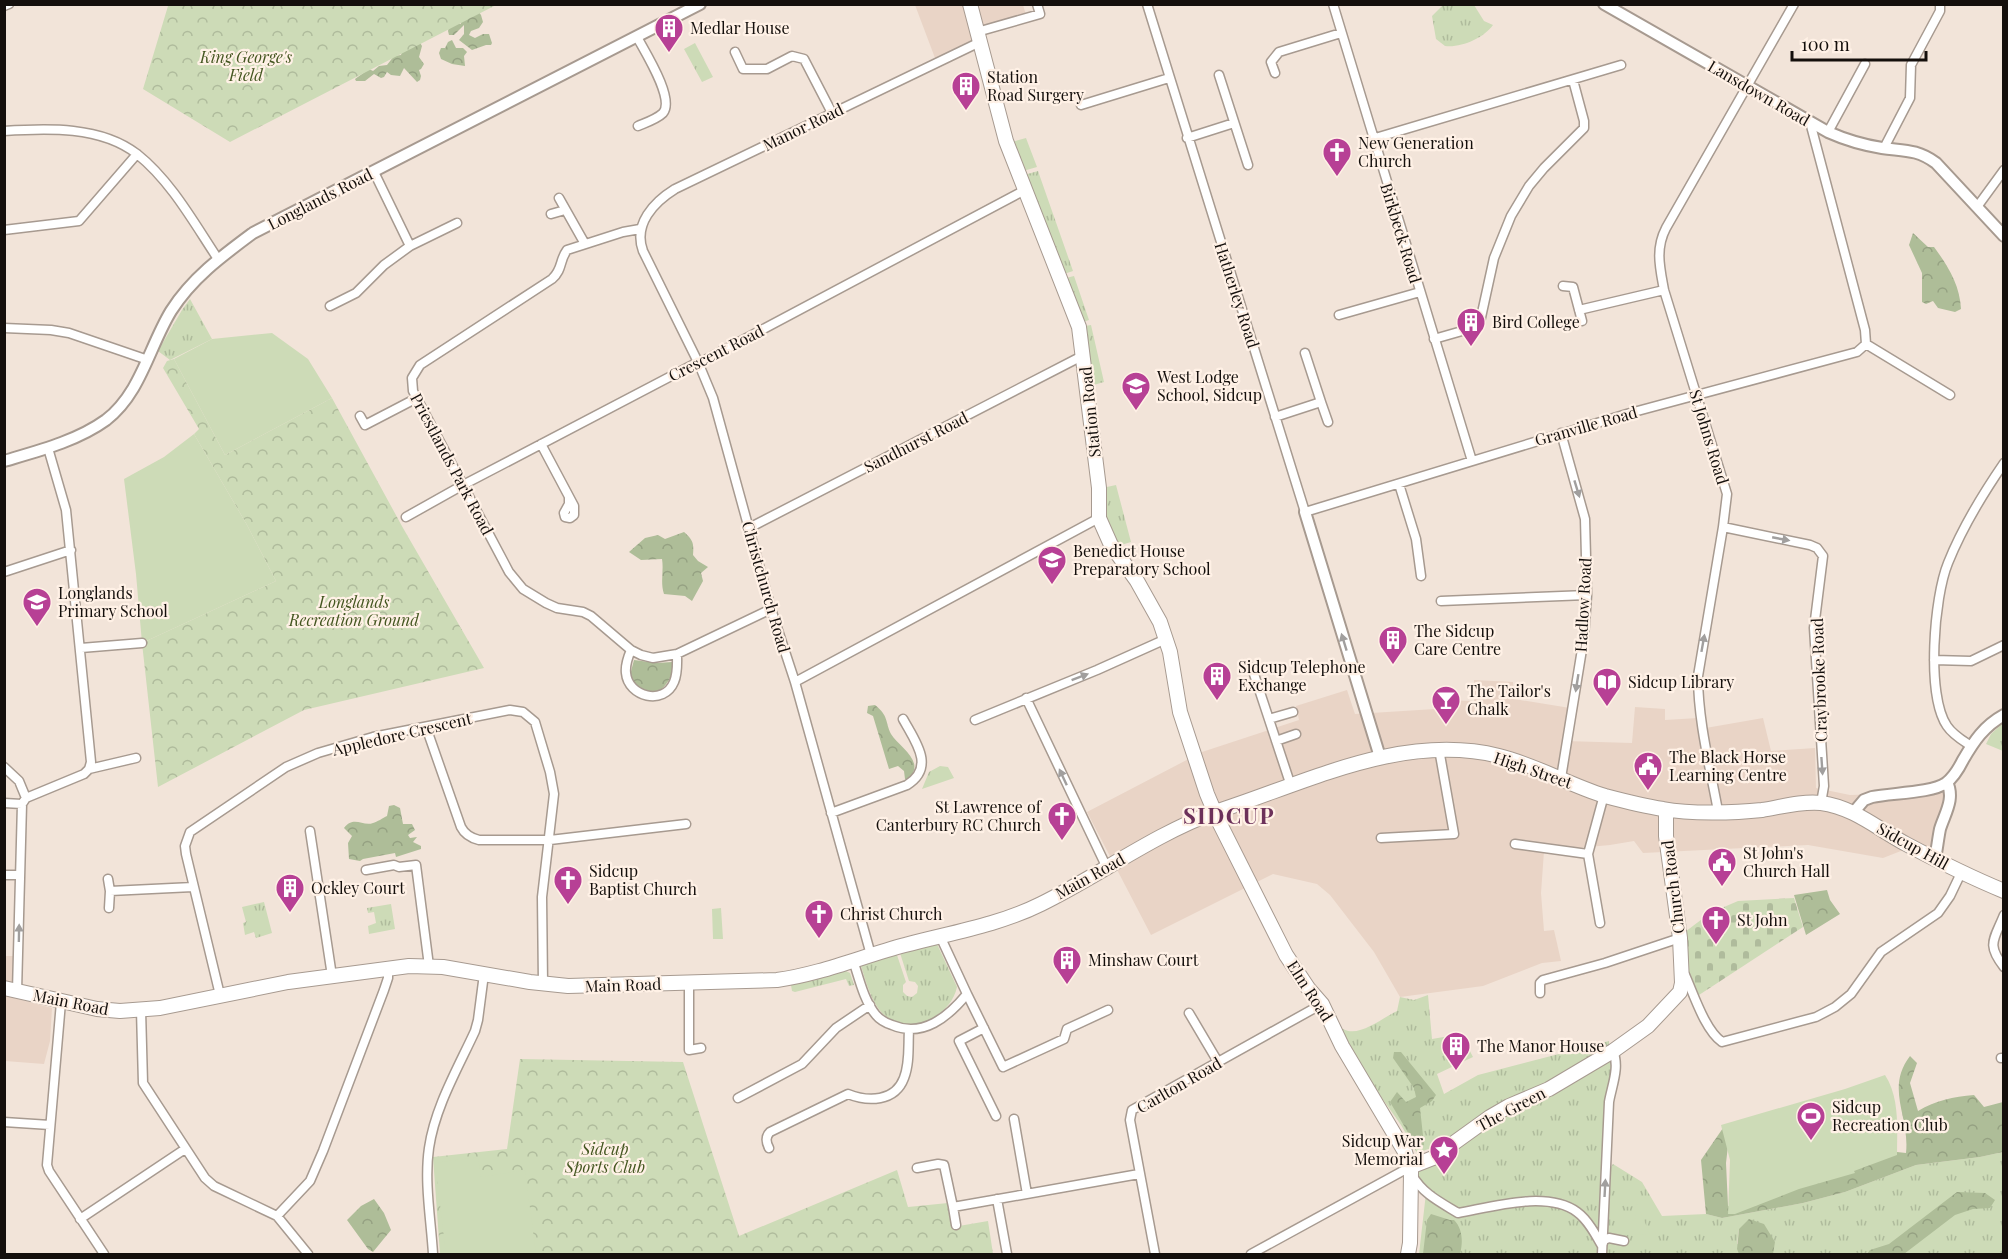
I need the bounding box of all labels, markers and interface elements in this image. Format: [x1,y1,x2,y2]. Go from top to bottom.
building icon: Medlar House [653,12,685,54]
place label: Medlar House [690,17,790,38]
scale bar [1792,24,1926,62]
text: 100 m [1801,32,1850,56]
park label: King George's Field [199,46,292,85]
street label: Lansdown Road [1705,55,1814,130]
place label: Station Road Surgery [987,66,1084,105]
building icon: Station Road Surgery [950,70,982,112]
street label: Manor Road [759,98,847,155]
place label: New Generation Church [1358,132,1474,171]
church icon: New Generation Church [1321,136,1353,178]
street label: Longlands Road [264,163,376,234]
street label: Birkbeck Road [1376,180,1427,285]
street label: Hatherley Road [1210,239,1265,351]
building icon: Bird College [1455,306,1487,348]
place label: Bird College [1492,311,1580,332]
street label: Crescent Road [665,320,767,386]
street label: Station Road [1074,366,1105,459]
place label: West Lodge School, Sidcup [1156,366,1262,405]
school or university icon: West Lodge School, Sidcup [1120,370,1152,412]
street label: St Johns Road [1685,387,1734,487]
street label: Priestlands Park Road [406,389,499,538]
street label: Granville Road [1532,401,1640,450]
street label: Sandhurst Road [860,406,971,477]
one-way arrow [1573,481,1582,499]
street label: Christchurch Road [738,519,795,655]
one-way arrow [1771,535,1790,544]
place label: Benedict House Preparatory School [1073,540,1211,579]
school or university icon: Benedict House Preparatory School [1036,544,1068,586]
street label: Hadlow Road [1570,557,1595,653]
place label: Longlands Primary School [58,582,168,621]
school or university icon: Longlands Primary School [21,586,53,628]
park label: Longlands Recreation Ground [288,591,420,630]
street label: Craybrooke Road [1806,618,1831,742]
place label: The Sidcup Care Centre [1414,620,1501,659]
building icon: The Sidcup Care Centre [1377,624,1409,666]
one-way arrow [1339,632,1348,650]
one-way arrow [1699,633,1708,652]
place label: Sidcup Telephone Exchange [1238,656,1366,695]
building icon: Sidcup Telephone Exchange [1201,660,1233,702]
library icon: Sidcup Library [1591,666,1623,708]
place label: Sidcup Library [1628,671,1734,692]
one-way arrow [1072,672,1090,682]
one-way arrow [1572,673,1581,692]
place label: The Tailor's Chalk [1467,680,1551,719]
bar icon: The Tailor's Chalk [1430,684,1462,726]
street label: Appledore Crescent [329,707,474,760]
street label: High Street [1491,746,1575,793]
place label: The Black Horse Learning Centre [1669,746,1787,785]
public building icon: The Black Horse Learning Centre [1632,750,1664,792]
one-way arrow [1817,756,1827,775]
one-way arrow [1059,768,1068,785]
place label: St Lawrence of Canterbury RC Church [876,796,1043,835]
church icon: St Lawrence of Canterbury RC Church [1046,800,1078,842]
district label: SIDCUP [1183,800,1275,830]
street label: Sidcup Hill [1874,817,1953,874]
street label: Church Road [1656,839,1689,935]
place label: St John's Church Hall [1743,842,1830,881]
public building icon: St John's Church Hall [1706,846,1738,888]
street label: Main Road [1051,848,1128,903]
place label: Sidcup Baptist Church [589,860,697,899]
church icon: Sidcup Baptist Church [552,864,584,906]
building icon: Ockley Court [274,872,306,914]
place label: Ockley Court [311,877,405,898]
church icon: Christ Church [803,898,835,940]
place label: Christ Church [840,903,943,924]
church icon: St John [1700,904,1732,946]
place label: St John [1737,909,1788,930]
one-way arrow [14,924,23,943]
building icon: Minshaw Court [1051,944,1083,986]
place label: Minshaw Court [1088,949,1199,970]
street label: Elm Road [1283,956,1338,1025]
street label: Main Road [584,973,662,996]
street label: Main Road [32,984,111,1019]
building icon: The Manor House [1440,1030,1472,1072]
place label: The Manor House [1477,1035,1604,1056]
street label: Carlton Road [1132,1052,1225,1117]
street label: The Green [1473,1081,1549,1135]
place label: Sidcup Recreation Club [1832,1096,1948,1135]
sports icon: Sidcup Recreation Club [1795,1100,1827,1142]
place label: Sidcup War Memorial [1342,1130,1423,1169]
place icon: Sidcup War Memorial [1428,1134,1460,1176]
park label: Sidcup Sports Club [564,1138,645,1177]
one-way arrow [1600,1178,1609,1197]

